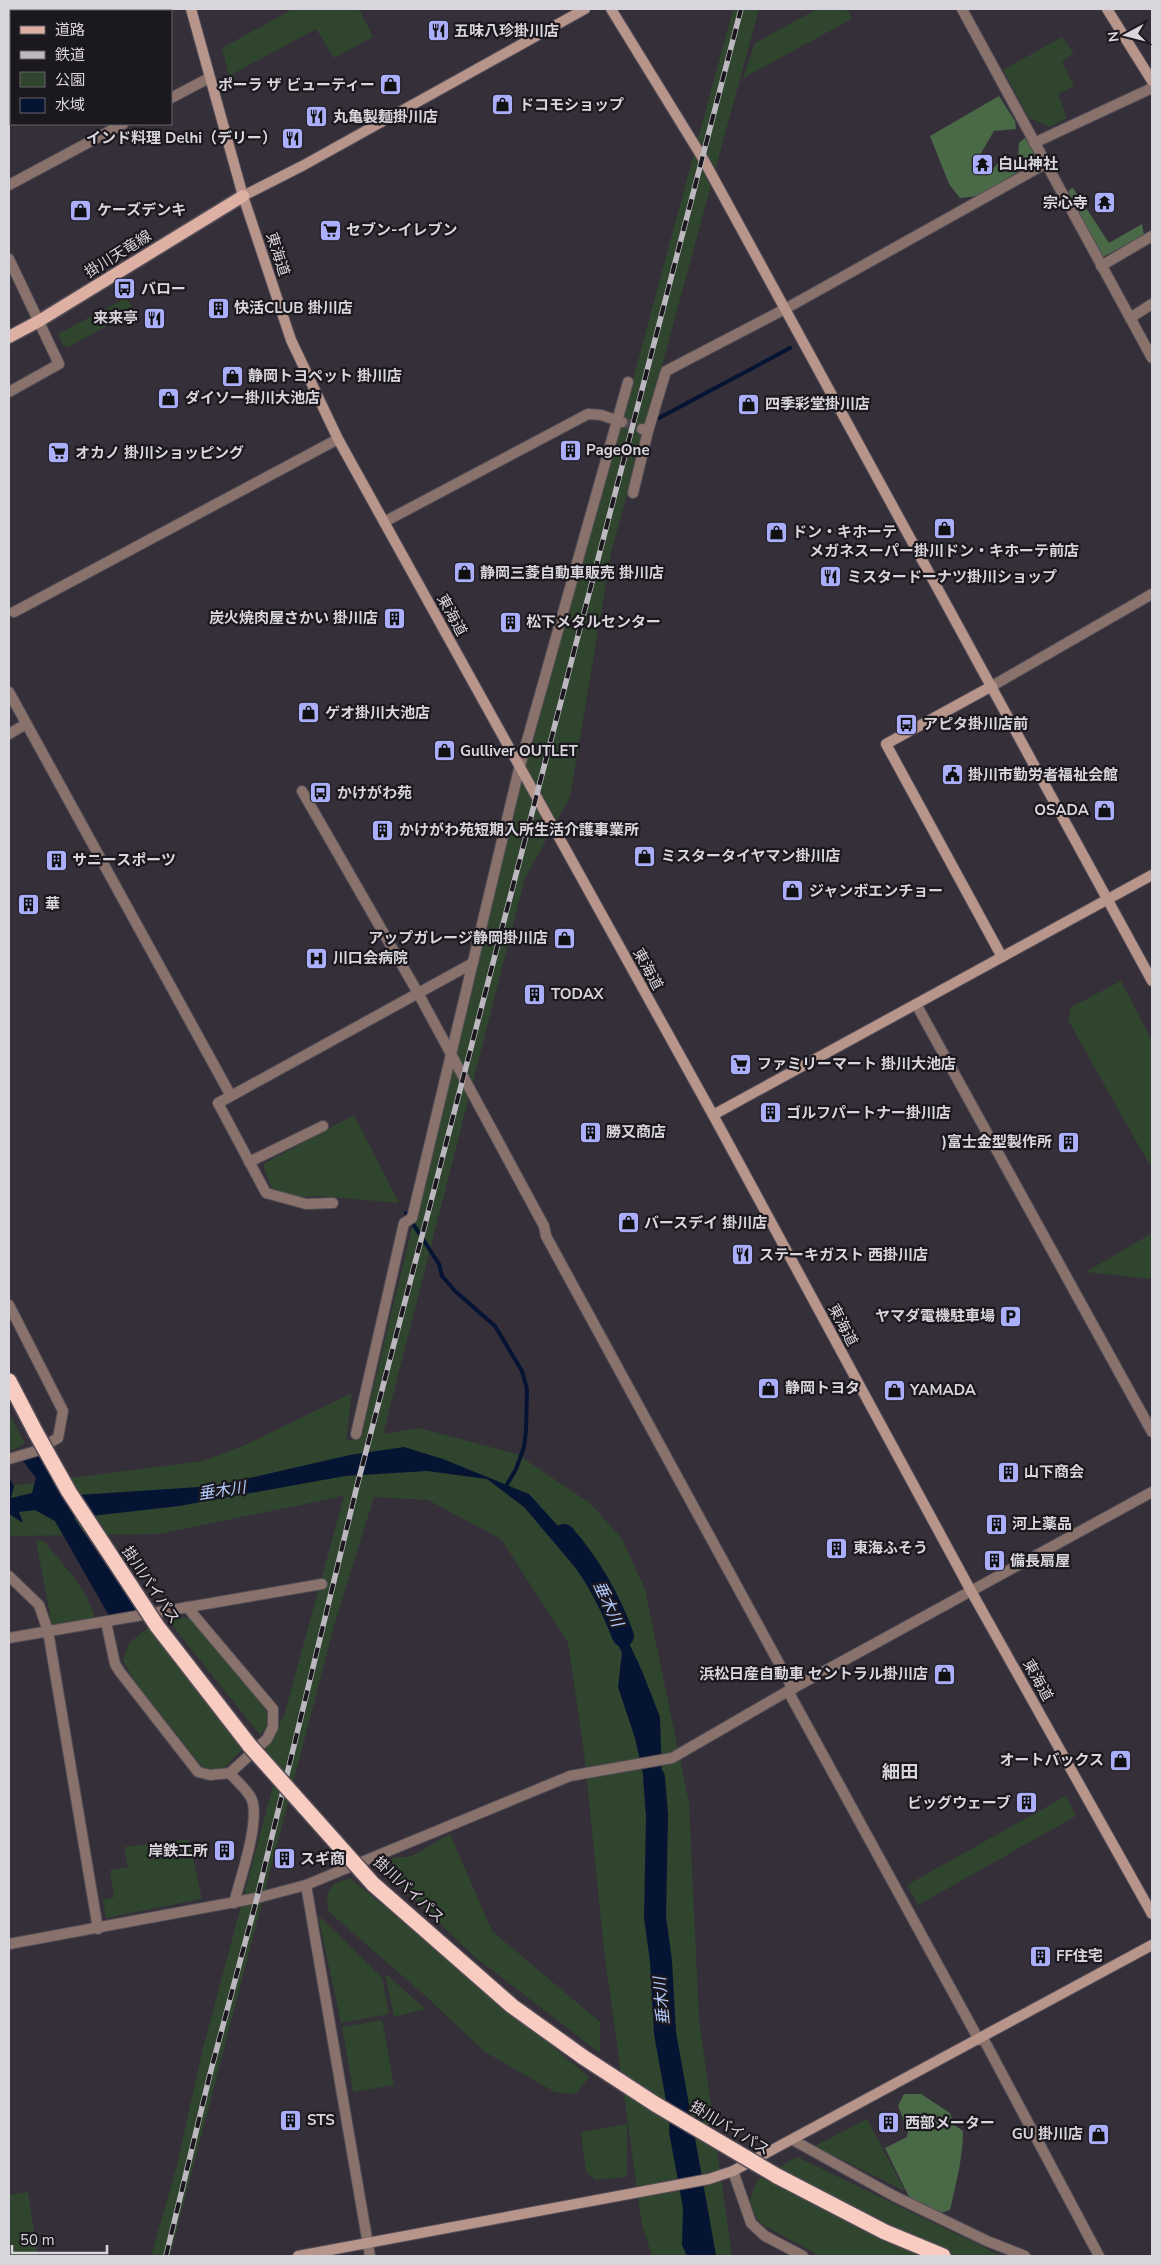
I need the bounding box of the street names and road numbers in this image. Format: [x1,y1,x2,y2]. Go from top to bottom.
street label: 掛川天竜線 [81,226,155,282]
street label: 東海道 [262,230,294,278]
street label: 東海道 [432,590,472,640]
street label: 東海道 [628,944,668,994]
street label: 東海道 [824,1300,862,1350]
street label: 掛川バイパス [118,1542,184,1628]
street label: 東海道 [1018,1655,1058,1705]
street label: 掛川バイパス [369,1852,449,1928]
street label: 掛川バイパス [686,2096,774,2160]

